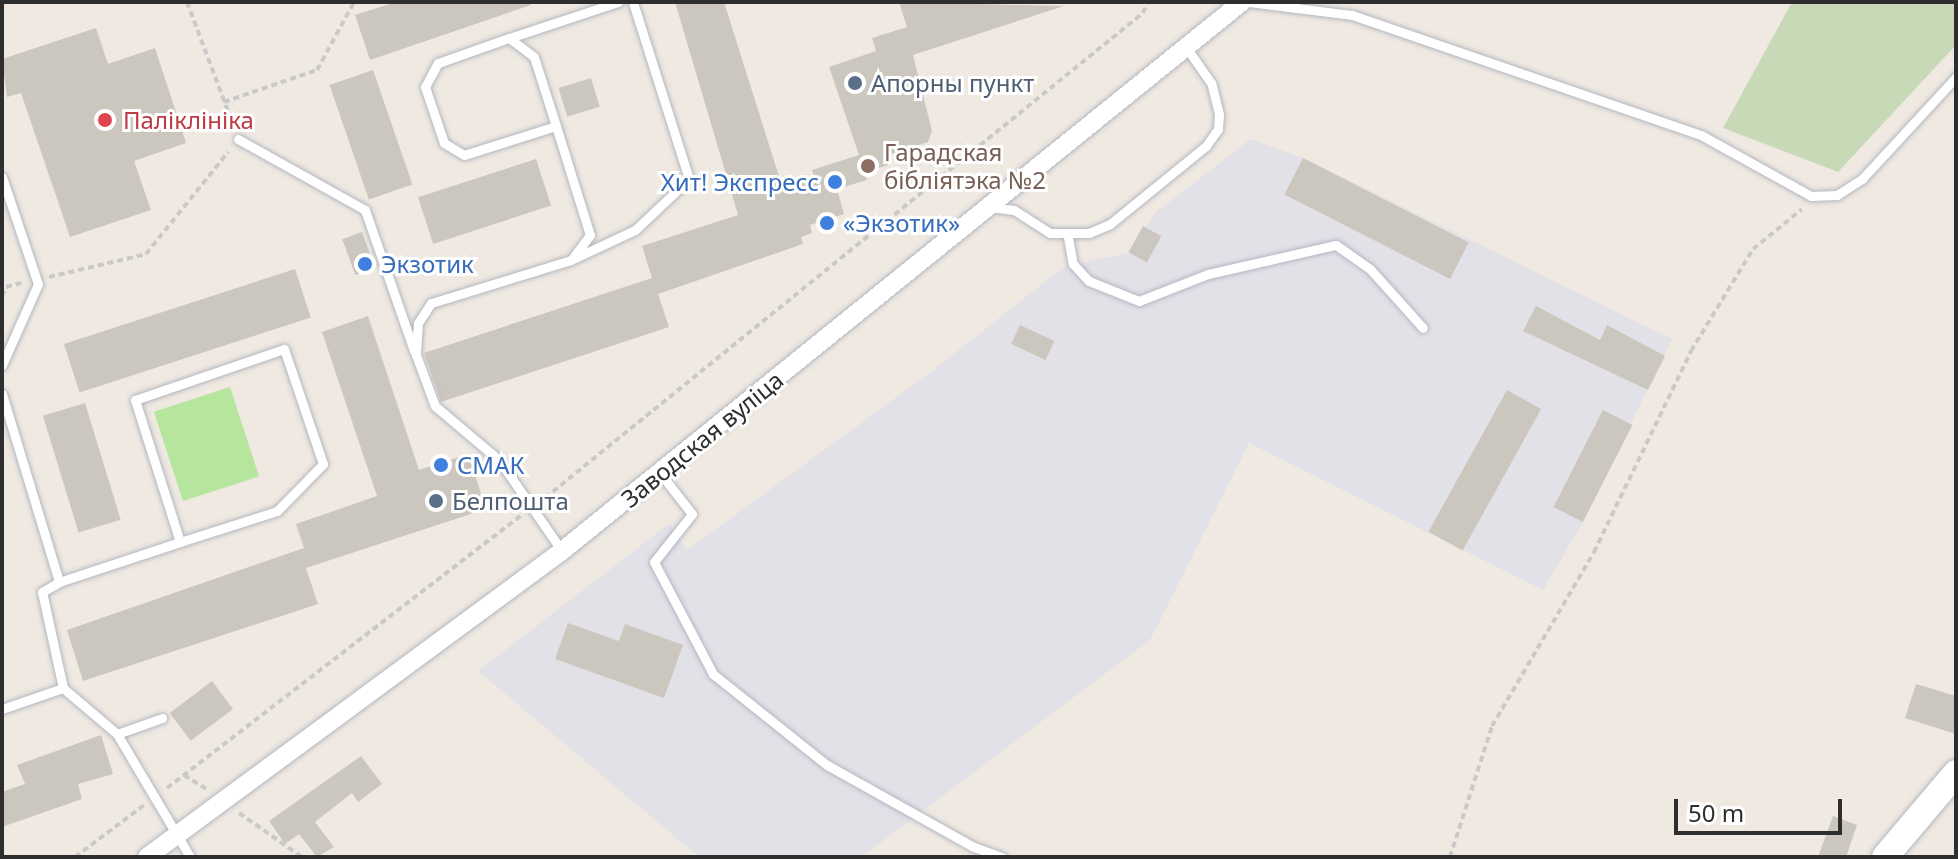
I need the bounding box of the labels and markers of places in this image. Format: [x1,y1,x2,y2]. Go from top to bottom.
place label: Апорны пункт [871,69,1034,97]
marker: Апорны пункт [846,74,864,92]
place label: Паліклініка [123,106,254,134]
marker: Паліклініка [94,109,116,131]
place label: Гарадская бібліятэка №2 [884,138,1046,194]
marker: Гарадская бібліятэка №2 [859,157,877,175]
place label: Хит! Экспресс [661,168,819,196]
marker: Хит! Экспресс [826,173,844,191]
place label: «Экзотик» [843,209,960,237]
marker: «Экзотик» [818,214,836,232]
place label: Экзотик [381,250,474,278]
marker: Экзотик [356,255,374,273]
place label: СМАК [457,451,524,479]
marker: СМАК [432,456,450,474]
place label: Белпошта [452,487,569,515]
marker: Белпошта [427,492,445,510]

